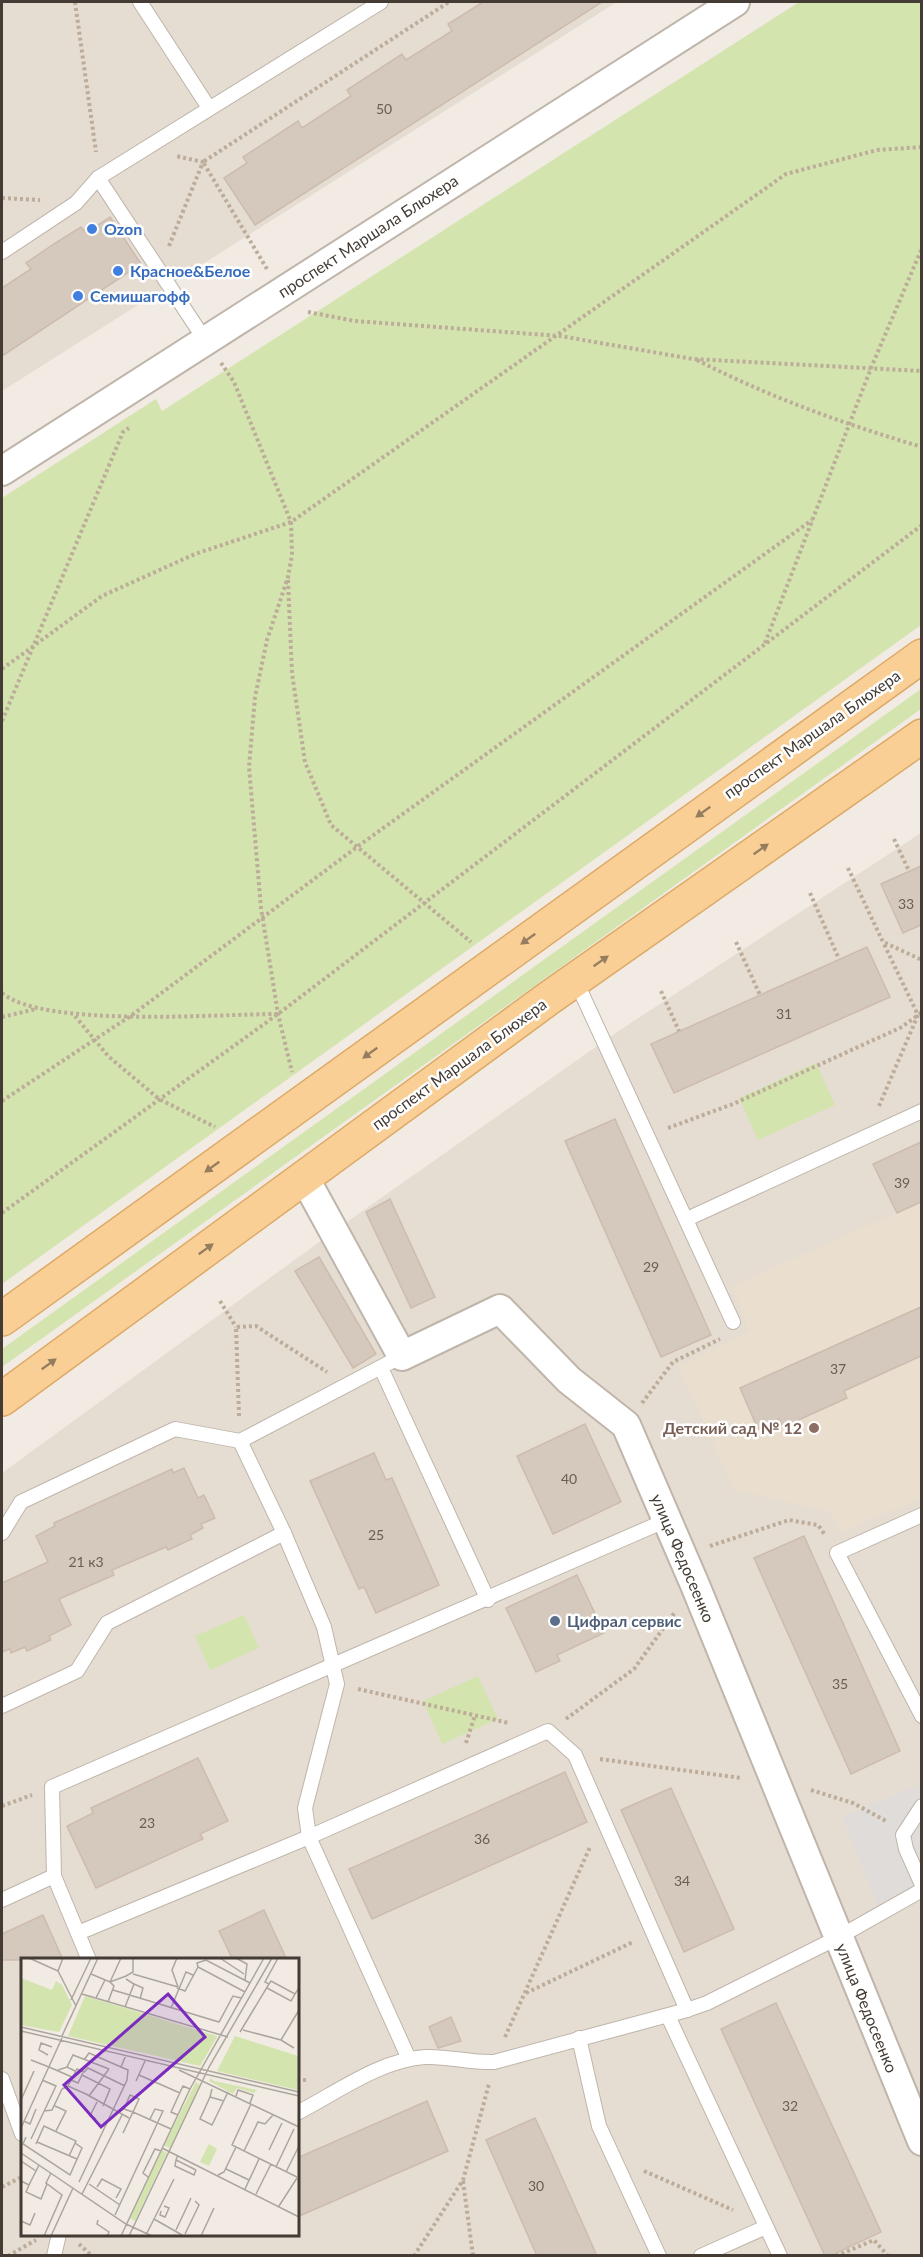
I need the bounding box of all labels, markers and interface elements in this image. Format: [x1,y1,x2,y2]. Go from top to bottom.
house number: 50 [376,100,392,117]
street label: проспект Маршала Блюхера [274,170,461,301]
place label: Ozon [104,219,142,238]
marker: Ozon [85,222,99,236]
place label: Красное&Белое [130,261,251,280]
marker: Красное&Белое [111,264,125,278]
place label: Семишагофф [90,286,191,305]
marker: Семишагофф [71,289,85,303]
street label: проспект Маршала Блюхера [720,665,904,802]
one-way arrow [695,806,711,818]
one-way arrow [752,843,768,855]
house number: 33 [898,895,914,912]
one-way arrow [520,932,535,944]
one-way arrow [593,955,609,967]
street label: проспект Маршала Блюхера [368,994,550,1133]
house number: 31 [776,1005,792,1022]
one-way arrow [362,1047,378,1059]
one-way arrow [204,1161,220,1173]
house number: 39 [894,1174,910,1191]
one-way arrow [197,1243,213,1255]
house number: 29 [643,1258,659,1275]
one-way arrow [40,1358,56,1370]
house number: 37 [830,1360,846,1377]
place label: Детский сад № 12 [663,1418,802,1437]
marker: Детский сад № 12 [807,1421,821,1435]
house number: 40 [561,1470,577,1487]
street label: улица Федосеенко [648,1491,719,1625]
house number: 25 [368,1526,384,1543]
house number: 21 к3 [68,1553,104,1570]
place label: Цифрал сервис [567,1611,682,1630]
marker: Цифрал сервис [548,1614,562,1628]
house number: 35 [832,1675,848,1692]
house number: 23 [139,1814,155,1831]
house number: 36 [474,1830,490,1847]
house number: 34 [674,1872,690,1889]
street label: улица Федосеенко [833,1940,902,2075]
inset map [21,1958,298,2236]
house number: 32 [782,2097,798,2114]
house number: 30 [528,2177,544,2194]

